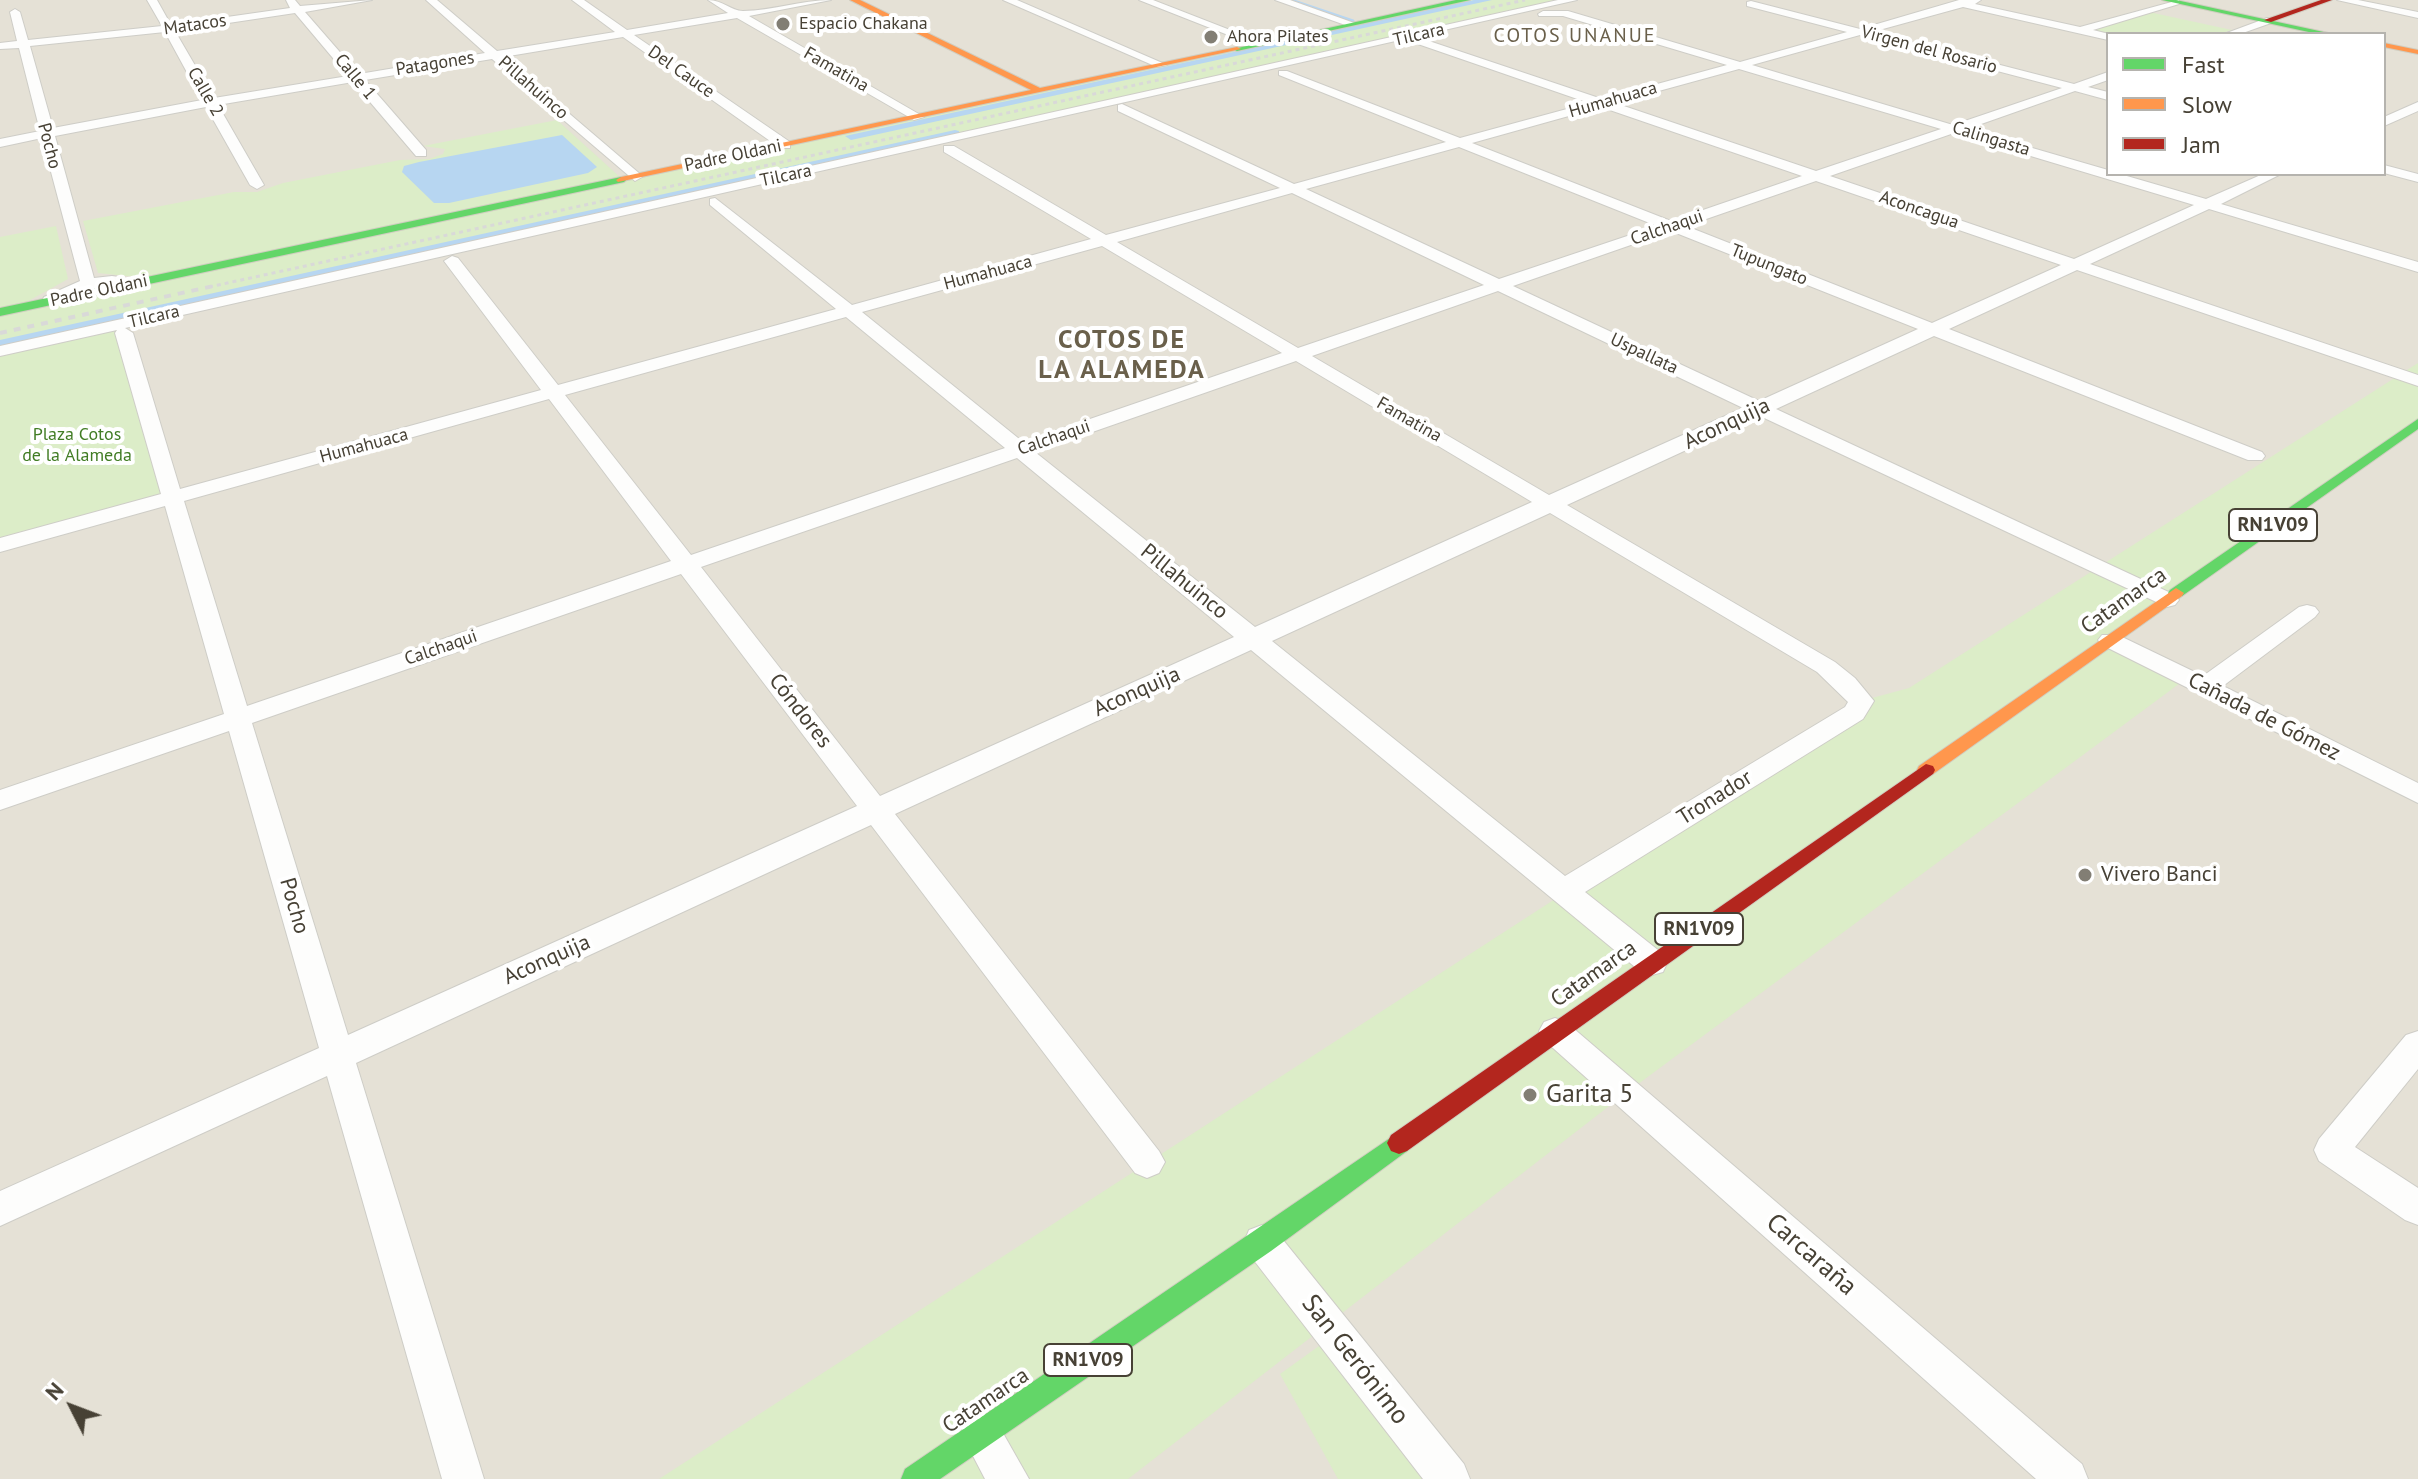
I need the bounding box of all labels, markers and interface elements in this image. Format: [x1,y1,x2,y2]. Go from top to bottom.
street label: Matacos [162,10,228,40]
place label: Espacio Chakana [799,13,928,35]
marker: Espacio Chakana [774,15,792,33]
street label: Tilcara [1391,19,1447,51]
street label: Virgen del Rosario [1859,21,1999,79]
district label: COTOS UNANUE [1494,24,1656,48]
place label: Ahora Pilates [1227,26,1329,48]
marker: Ahora Pilates [1202,28,1220,46]
legend [2106,32,2386,176]
street label: Del Cauce [644,41,718,103]
street label: Famatina [800,43,872,97]
street label: Patagones [394,47,476,81]
text: Fast [2182,49,2225,80]
street label: Calle 1 [330,50,380,104]
street label: Pillahuinco [494,52,572,124]
street label: Calle 2 [182,64,228,120]
street label: Humahuaca [1566,77,1660,123]
text: Slow [2182,89,2232,120]
street label: Calingasta [1950,117,2032,161]
street label: Pocho [33,121,65,171]
text: Jam [2182,129,2220,160]
street label: Padre Oldani [682,135,784,177]
street label: Tilcara [758,160,814,192]
street label: Aconcagua [1876,186,1962,234]
street label: Calchaqui [1628,206,1706,250]
street label: Tupungato [1727,240,1811,290]
street label: Humahuaca [941,251,1035,295]
street label: Padre Oldani [48,270,150,312]
street label: Tilcara [126,301,182,333]
district label: COTOS DE LA ALAMEDA [1038,325,1206,386]
street label: Uspallata [1607,329,1681,379]
street label: Famatina [1373,393,1445,447]
street label: Aconquija [1680,393,1774,455]
street label: Calchaqui [1015,416,1093,460]
park label: Plaza Cotos de la Alameda [22,424,132,466]
street label: Humahuaca [317,424,411,468]
road number: RN1V09 [2229,509,2317,541]
street label: Pillahuinco [1135,539,1233,625]
street label: Catamarca [2076,562,2172,640]
street label: Calchaqui [402,626,480,670]
street label: Aconquija [1090,661,1184,723]
street label: Cañada de Gómez [2183,667,2345,767]
street label: Cóndores [763,669,837,753]
street label: Tronador [1673,765,1757,831]
place label: Vivero Banci [2101,862,2218,888]
marker: Vivero Banci [2076,866,2094,884]
street label: Pocho [273,875,315,937]
road number: RN1V09 [1655,913,1743,945]
street label: Aconquija [500,929,594,991]
street label: Catamarca [1546,935,1642,1013]
place label: Garita 5 [1546,1079,1633,1111]
marker: Garita 5 [1521,1086,1539,1104]
street label: Carcaraña [1759,1207,1863,1303]
street label: San Gerónimo [1295,1289,1415,1431]
road number: RN1V09 [1044,1344,1132,1376]
street label: Catamarca [938,1362,1034,1440]
north arrow [32,1367,112,1447]
text: N [39,1376,69,1406]

